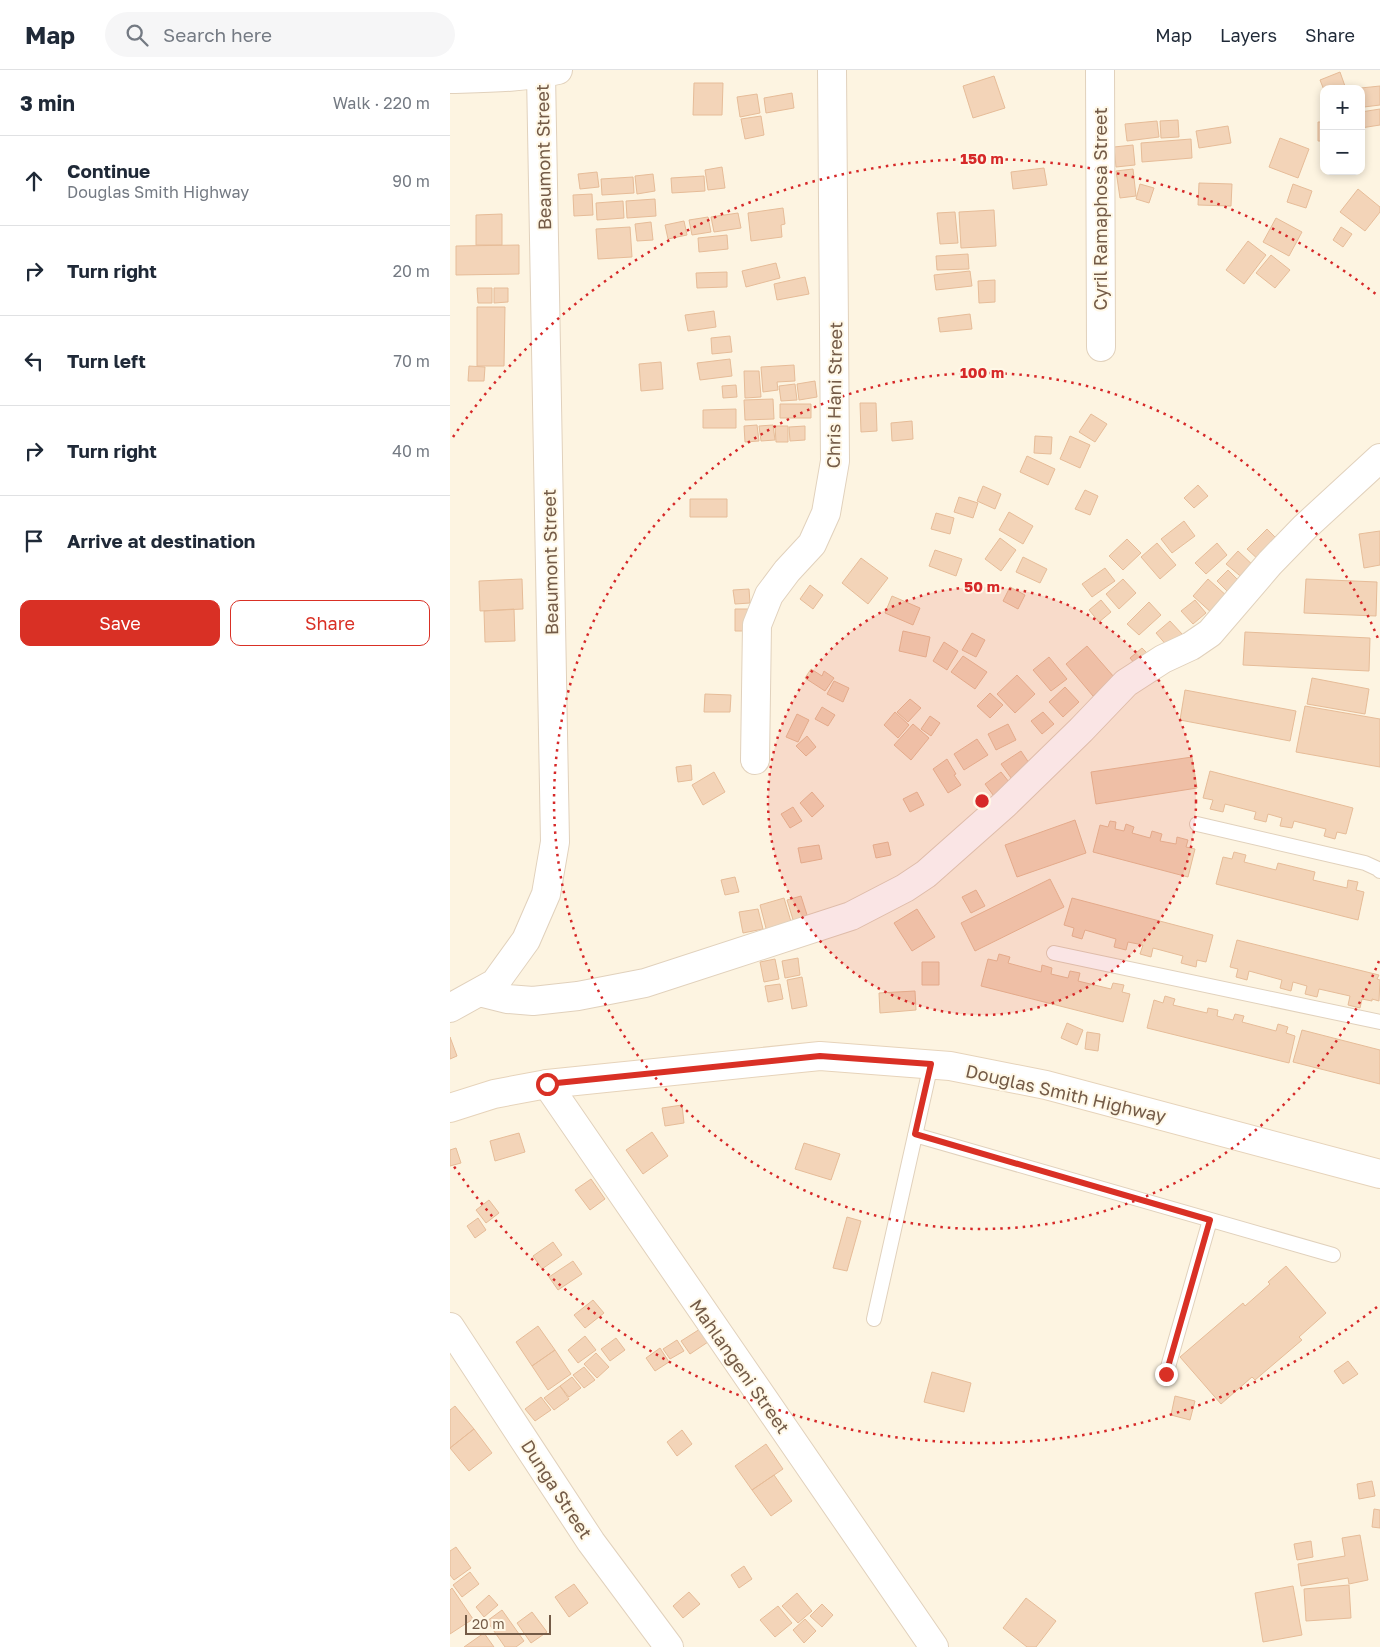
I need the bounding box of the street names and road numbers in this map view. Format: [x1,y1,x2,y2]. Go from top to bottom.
street label: Beaumont Street [531,84,555,230]
street label: Cyril Ramaphosa Street [1089,107,1111,311]
street label: Chris Hani Street [822,321,846,469]
street label: Beaumont Street [538,489,562,635]
street label: Douglas Smith Highway [964,1059,1168,1127]
street label: Mahlangeni Street [685,1295,795,1437]
street label: Dunga Street [517,1435,597,1543]

